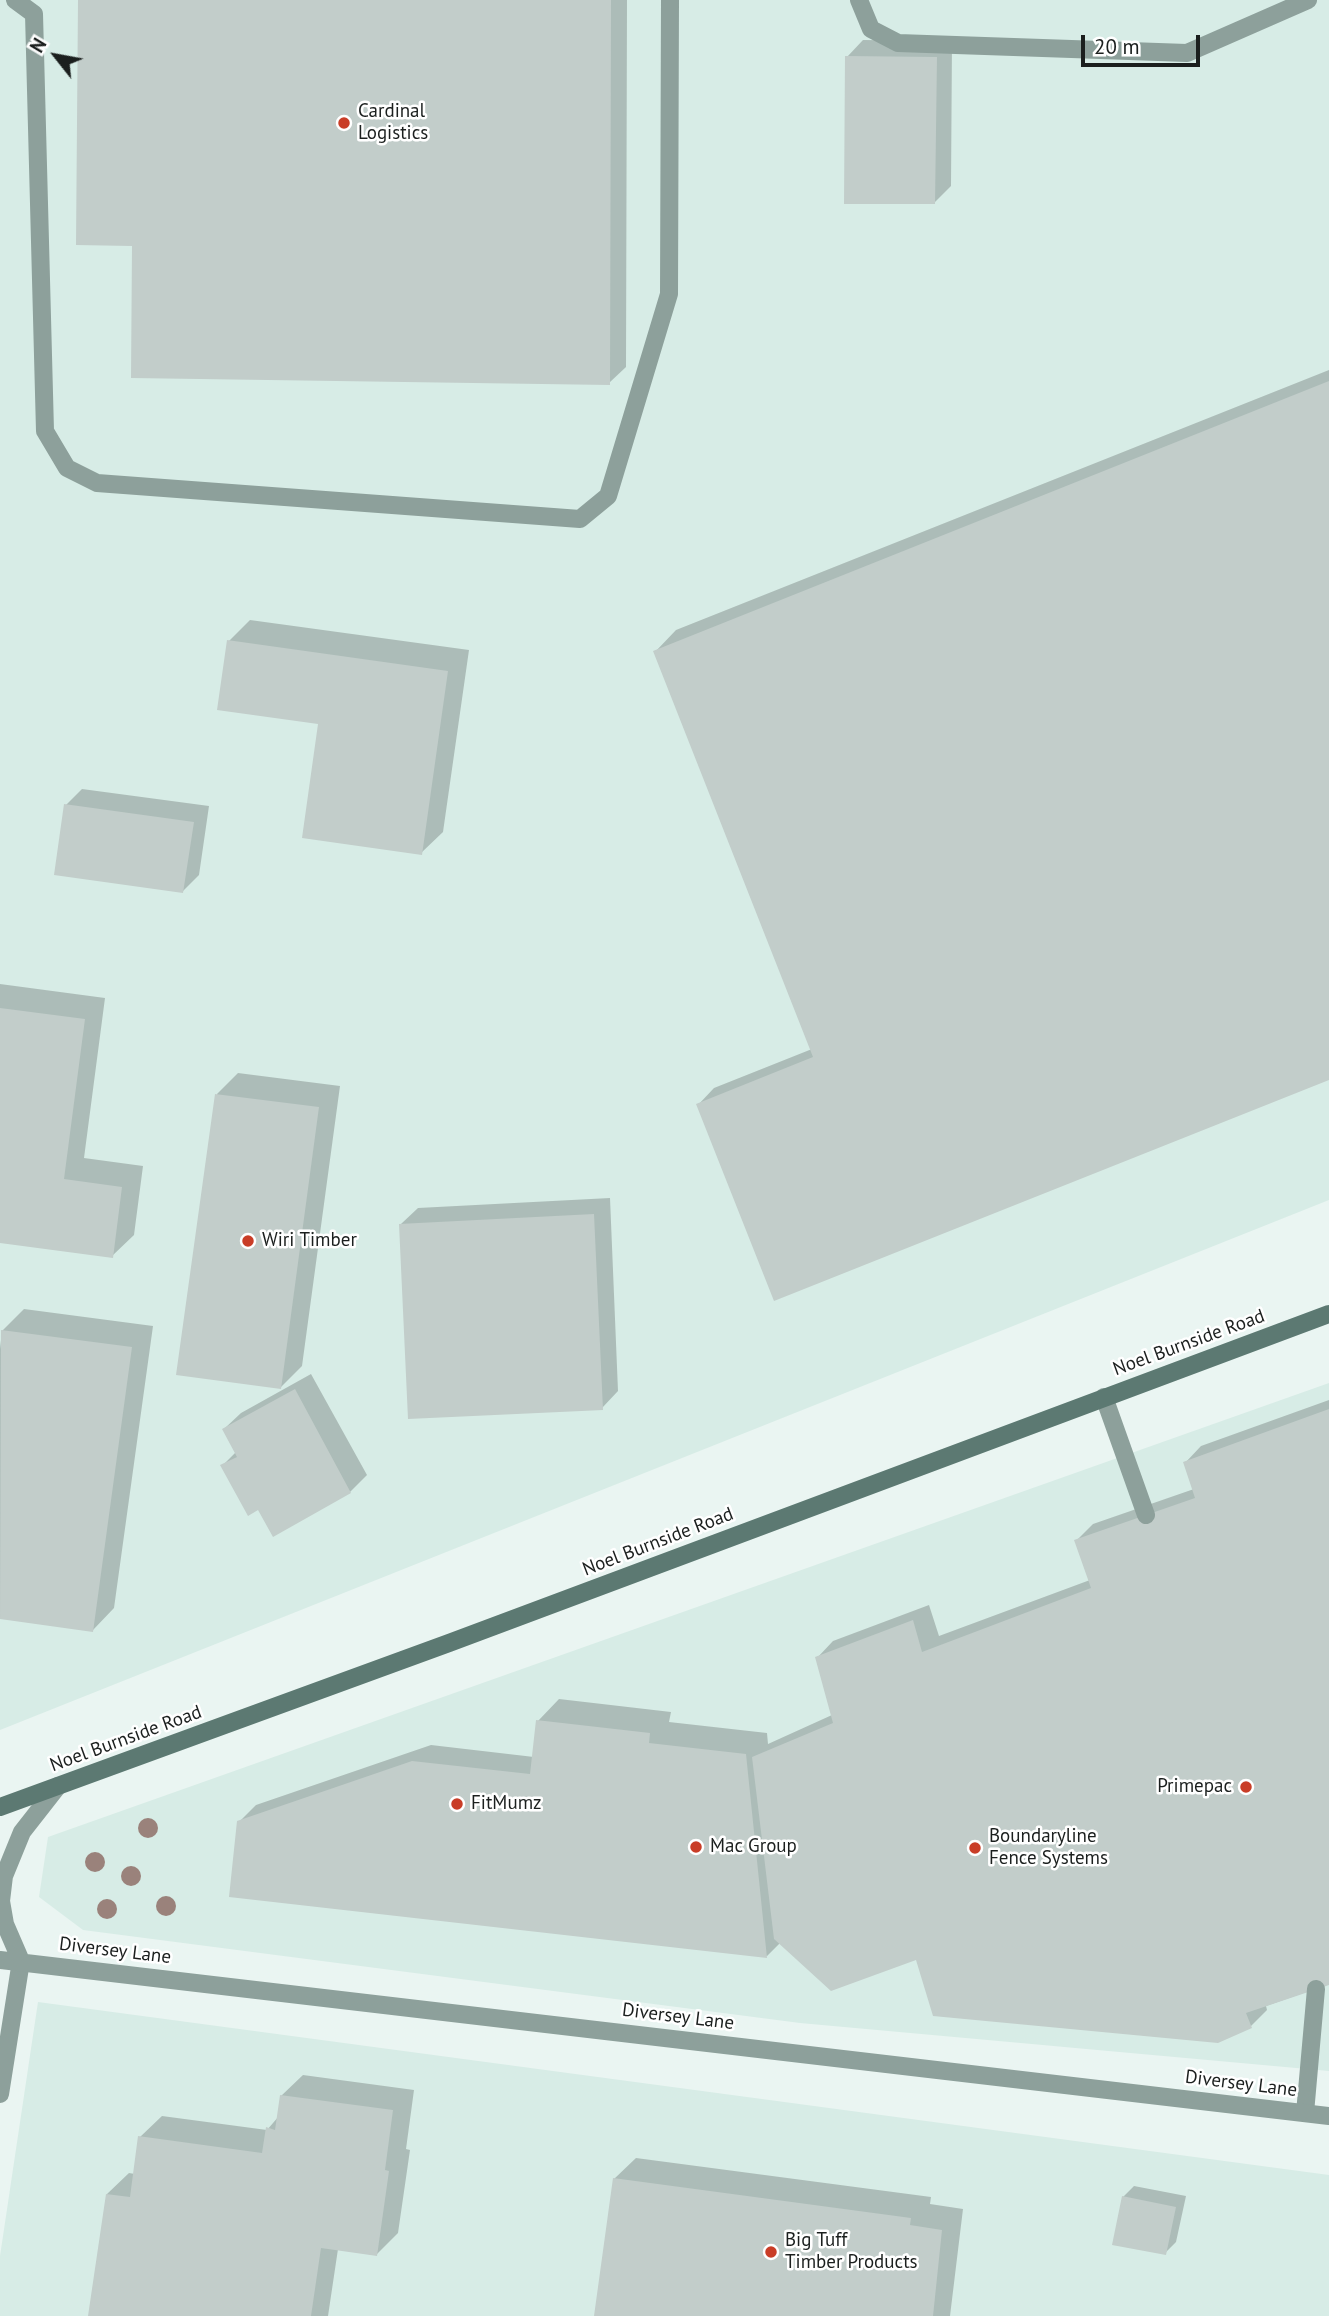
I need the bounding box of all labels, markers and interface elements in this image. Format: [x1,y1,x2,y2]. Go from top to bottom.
north arrow [21,21,91,91]
scale bar [1084,21,1203,65]
text: 20 m [1094,33,1140,60]
text: N [24,34,51,57]
place label: Cardinal Logistics [358,101,428,145]
marker: Cardinal Logistics [336,115,352,131]
place label: Wiri Timber [262,1230,357,1252]
marker: Wiri Timber [240,1233,256,1249]
street label: Noel Burnside Road [1110,1305,1268,1381]
street label: Noel Burnside Road [579,1503,737,1581]
street label: Noel Burnside Road [47,1701,205,1777]
place label: Primepac [1157,1776,1232,1798]
marker: Primepac [1238,1779,1254,1795]
place label: FitMumz [471,1793,542,1815]
marker: FitMumz [449,1796,465,1812]
place label: Boundaryline Fence Systems [989,1826,1108,1870]
place label: Mac Group [710,1836,797,1858]
marker: Mac Group [688,1839,704,1855]
marker: Boundaryline Fence Systems [967,1840,983,1856]
street label: Diversey Lane [58,1933,172,1969]
street label: Diversey Lane [621,1999,735,2035]
street label: Diversey Lane [1184,2066,1298,2102]
place label: Big Tuff Timber Products [785,2230,918,2274]
marker: Big Tuff Timber Products [763,2244,779,2260]

